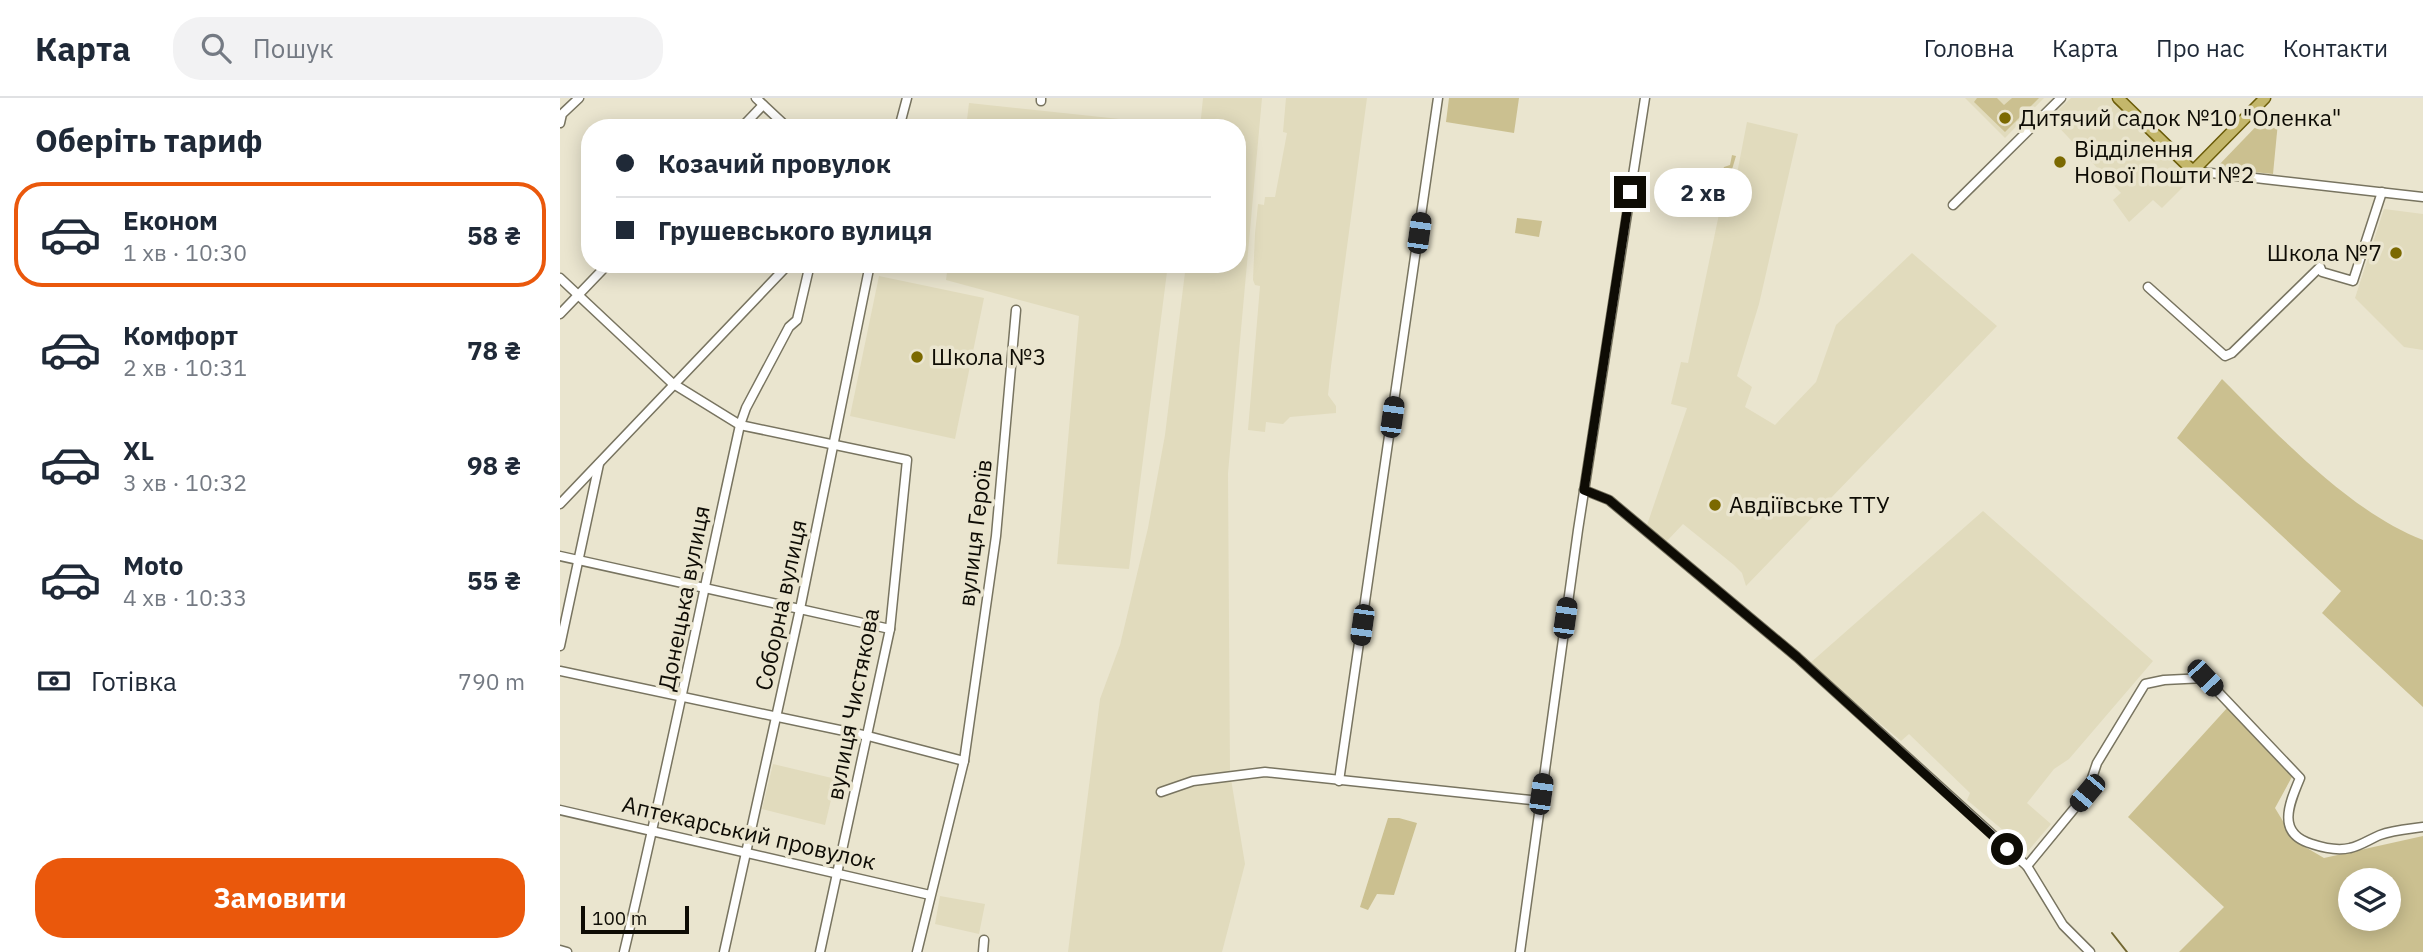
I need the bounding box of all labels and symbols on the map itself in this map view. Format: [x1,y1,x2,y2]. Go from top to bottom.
place label: Дитячий садок №10 "Оленка" [2019,102,2341,132]
marker: Дитячий садок №10 "Оленка" [1997,110,2013,126]
place label: Відділення Нової Пошти №2 [2074,133,2254,189]
marker: Відділення Нової Пошти №2 [2052,154,2068,170]
callout: 2 хв [1654,168,1752,217]
route end [1614,176,1646,208]
car [1406,211,1433,255]
place label: Школа №7 [2267,237,2382,267]
marker: Школа №7 [2388,245,2404,261]
place label: Школа №3 [931,341,1046,371]
marker: Школа №3 [909,349,925,365]
car [1379,395,1406,439]
street label: вулиця Героїв [950,457,998,608]
place label: Авдіївське ТТУ [1729,489,1890,519]
marker: Авдіївське ТТУ [1707,497,1723,513]
street label: Донецька вулиця [650,503,716,693]
street label: Соборна вулиця [747,517,813,693]
car [1552,596,1579,640]
car [1349,603,1376,647]
street label: вулиця Чистякова [819,605,885,802]
car [2183,655,2228,701]
car [2066,770,2109,816]
car [1528,772,1555,816]
street label: Аптекарський провулок [619,788,879,876]
route start [1991,833,2023,865]
scale bar [581,903,690,935]

